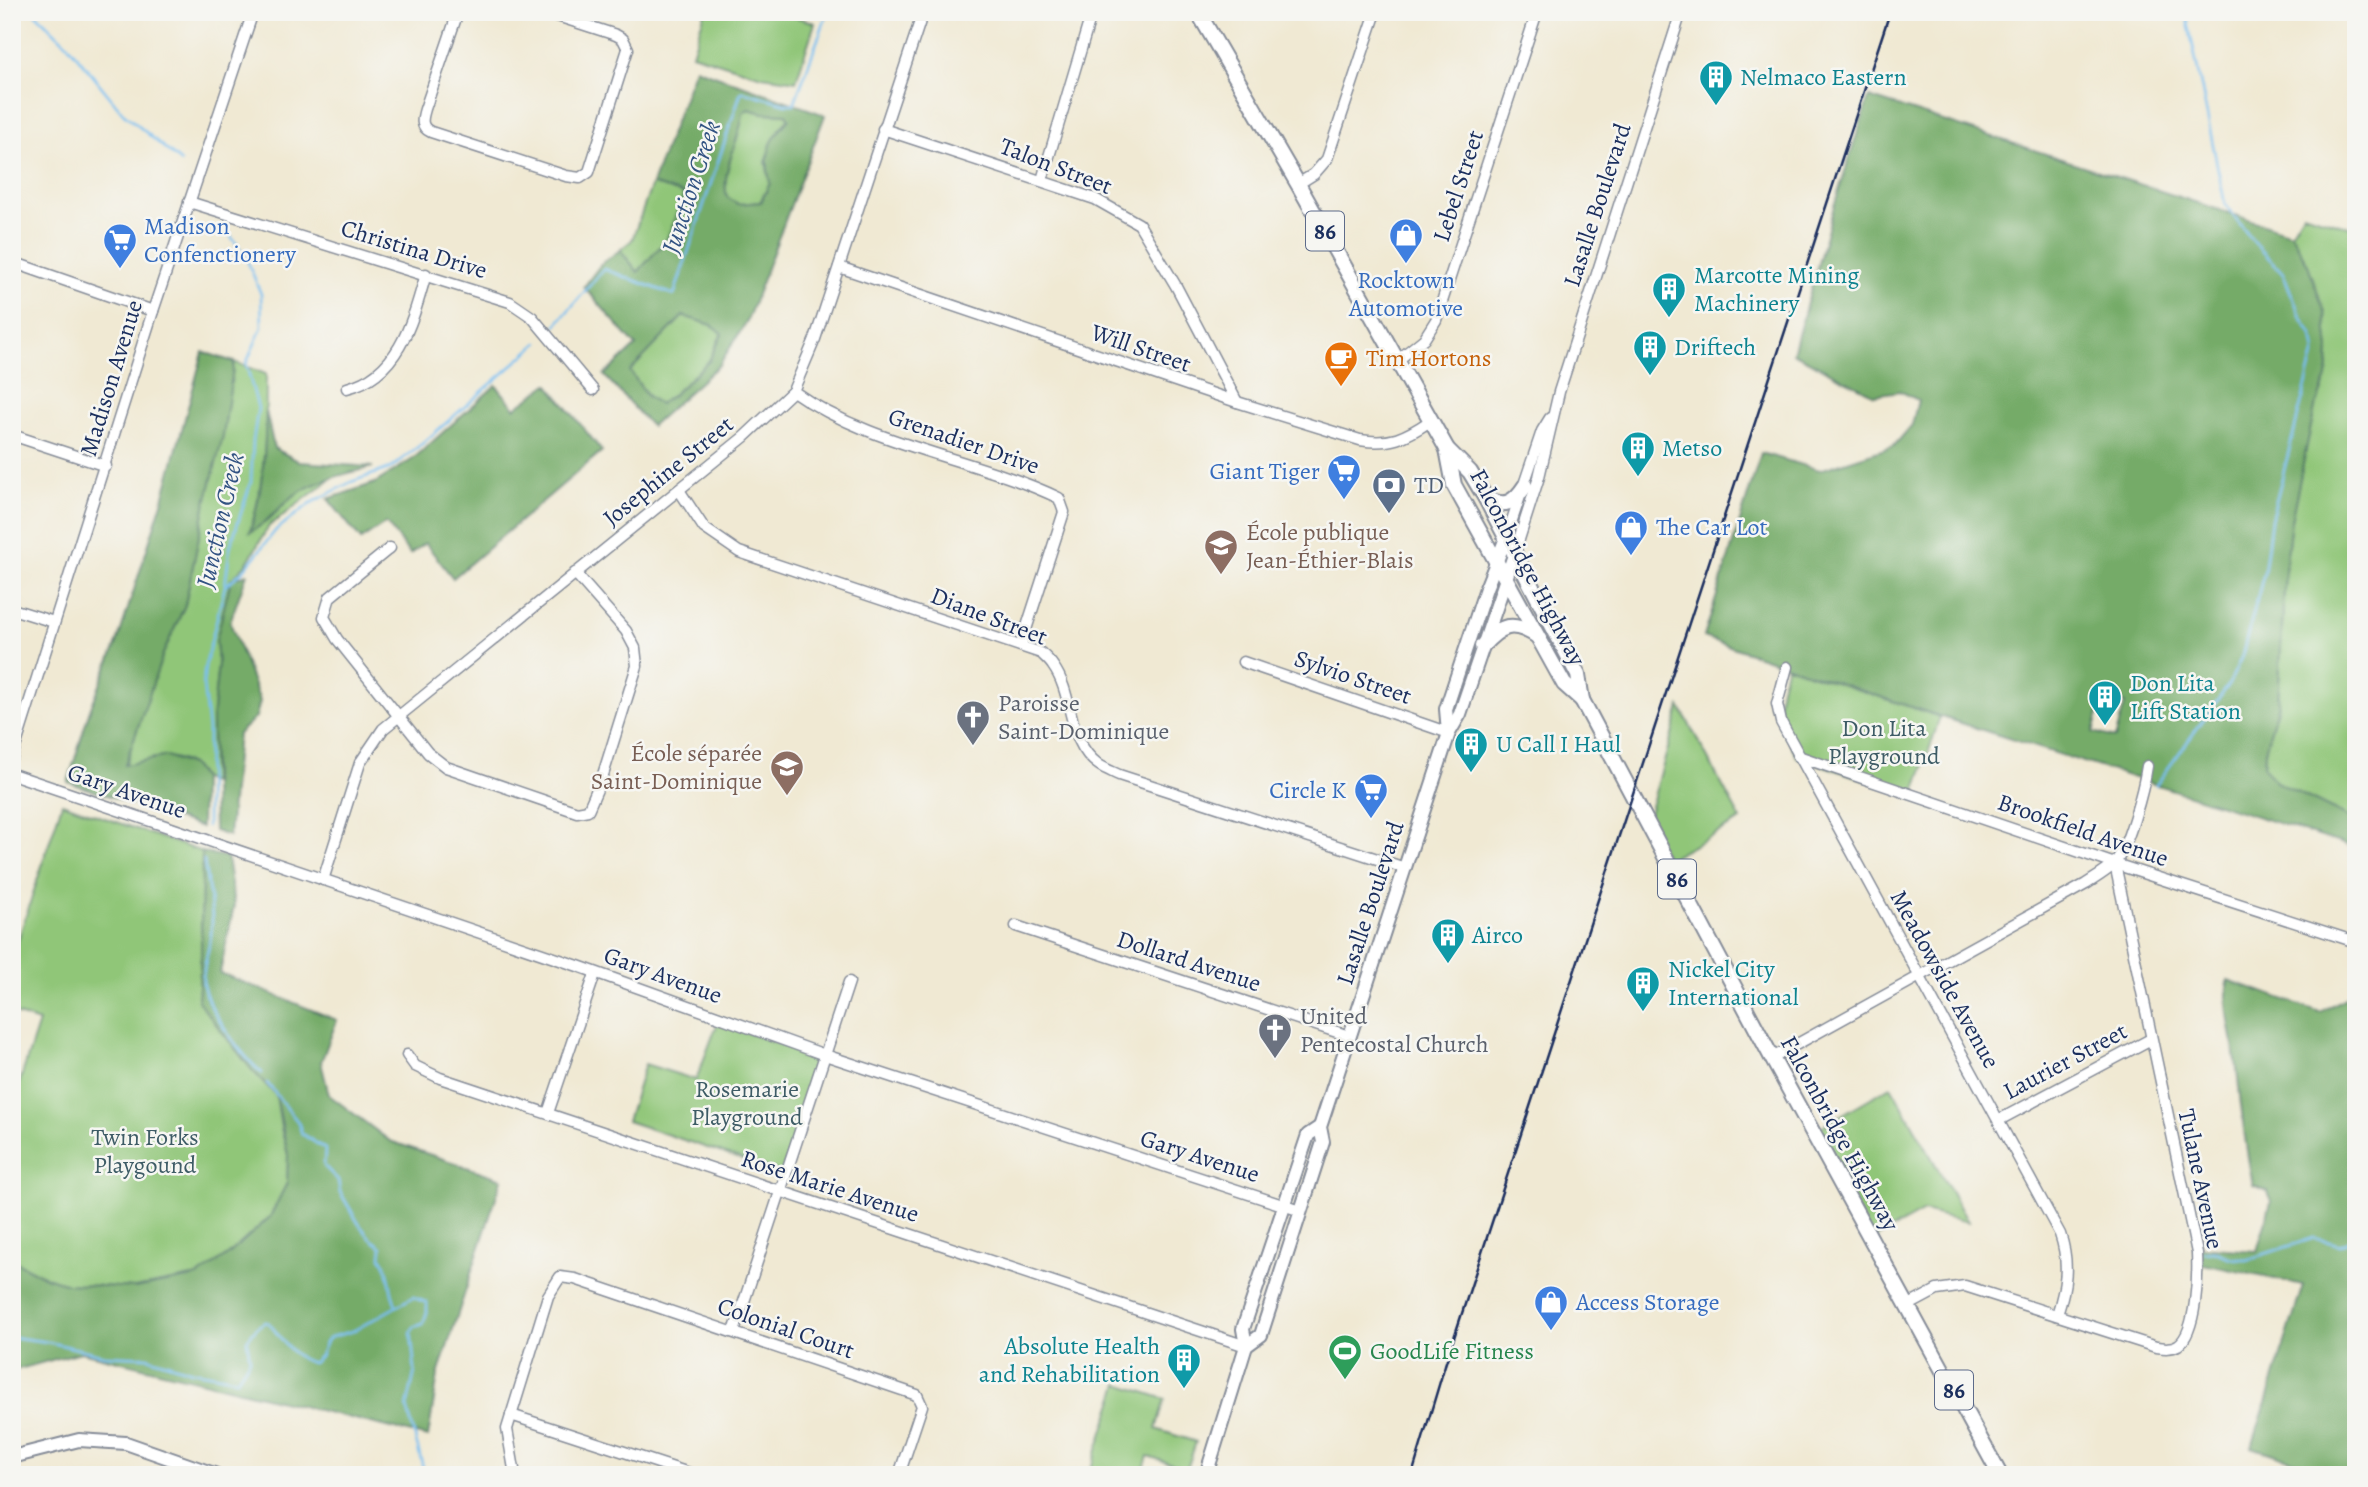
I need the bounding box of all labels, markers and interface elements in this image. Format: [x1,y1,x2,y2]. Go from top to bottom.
building icon: Nelmaco Eastern [1697,58,1735,107]
place label: Nelmaco Eastern [1740,61,1907,93]
water label: Junction Creek [653,116,729,259]
street label: Lasalle Boulevard [1555,119,1639,291]
street label: Lebel Street [1425,126,1491,246]
street label: Talon Street [995,130,1117,202]
place label: Madison Confenctionery [144,210,296,270]
street label: Christina Drive [337,212,491,286]
road number: 86 [1306,212,1344,250]
shop icon: Rocktown Automotive [1387,216,1425,265]
supermarket icon: Madison Confenctionery [101,221,139,270]
place label: Marcotte Mining Machinery [1694,259,1859,319]
place label: Rocktown Automotive [1348,264,1463,324]
building icon: Marcotte Mining Machinery [1650,270,1688,319]
street label: Madison Avenue [72,296,150,460]
street label: Will Street [1086,316,1195,380]
building icon: Driftech [1631,328,1669,377]
place label: Driftech [1674,331,1756,363]
cafe icon: Tim Hortons [1322,339,1360,388]
place label: Tim Hortons [1366,342,1491,374]
street label: Grenadier Drive [884,400,1044,482]
street label: Josephine Street [596,408,740,534]
building icon: Metso [1619,429,1657,478]
place label: Metso [1662,432,1722,464]
water label: Junction Creek [187,449,253,592]
supermarket icon: Giant Tiger [1325,452,1363,501]
place label: Giant Tiger [1210,455,1320,487]
street label: Falconbridge Highway [1463,463,1594,671]
bank icon: TD [1370,466,1408,515]
place label: TD [1414,469,1444,501]
shop icon: The Car Lot [1612,508,1650,557]
place label: The Car Lot [1656,511,1768,543]
place label: École publique Jean-Éthier-Blais [1246,516,1414,576]
school or university icon: École publique Jean-Éthier-Blais [1202,527,1240,576]
street label: Diane Street [926,579,1052,653]
street label: Sylvio Street [1290,642,1416,712]
place label: Don Lita Lift Station [2130,667,2241,727]
building icon: Don Lita Lift Station [2086,678,2124,727]
place label: Paroisse Saint-Dominique [998,687,1169,747]
church icon: Paroisse Saint-Dominique [954,698,992,747]
park label: Don Lita Playground [1828,712,1940,772]
building icon: U Call I Haul [1452,725,1490,774]
place label: U Call I Haul [1496,728,1621,760]
place label: École séparée Saint-Dominique [591,737,762,797]
school or university icon: École séparée Saint-Dominique [768,748,806,797]
street label: Gary Avenue [63,756,191,826]
supermarket icon: Circle K [1352,771,1390,820]
place label: Circle K [1269,774,1346,806]
street label: Brookfield Avenue [1993,786,2173,874]
street label: Lasalle Boulevard [1328,817,1412,989]
road number: 86 [1658,860,1696,898]
street label: Meadowside Avenue [1883,884,2007,1074]
building icon: Airco [1429,916,1467,965]
place label: Airco [1471,919,1523,951]
street label: Dollard Avenue [1113,923,1265,999]
street label: Gary Avenue [600,939,726,1011]
place label: Nickel City International [1668,953,1799,1013]
building icon: Nickel City International [1624,964,1662,1013]
place label: United Pentecostal Church [1300,1000,1489,1060]
church icon: United Pentecostal Church [1256,1011,1294,1060]
street label: Laurier Street [1997,1015,2133,1107]
street label: Falconbridge Highway [1773,1030,1907,1237]
park label: Rosemarie Playground [691,1073,803,1133]
street label: Tulane Avenue [2171,1106,2231,1252]
park label: Twin Forks Playgound [91,1121,199,1181]
street label: Gary Avenue [1136,1122,1264,1190]
street label: Rose Marie Avenue [737,1142,923,1230]
shop icon: Access Storage [1532,1283,1570,1332]
place label: Access Storage [1575,1286,1720,1318]
street label: Colonial Court [713,1290,859,1366]
place label: Absolute Health and Rehabilitation [979,1330,1160,1390]
sports icon: GoodLife Fitness [1326,1332,1364,1381]
place label: GoodLife Fitness [1370,1335,1534,1367]
building icon: Absolute Health and Rehabilitation [1165,1341,1203,1390]
road number: 86 [1935,1371,1973,1410]

